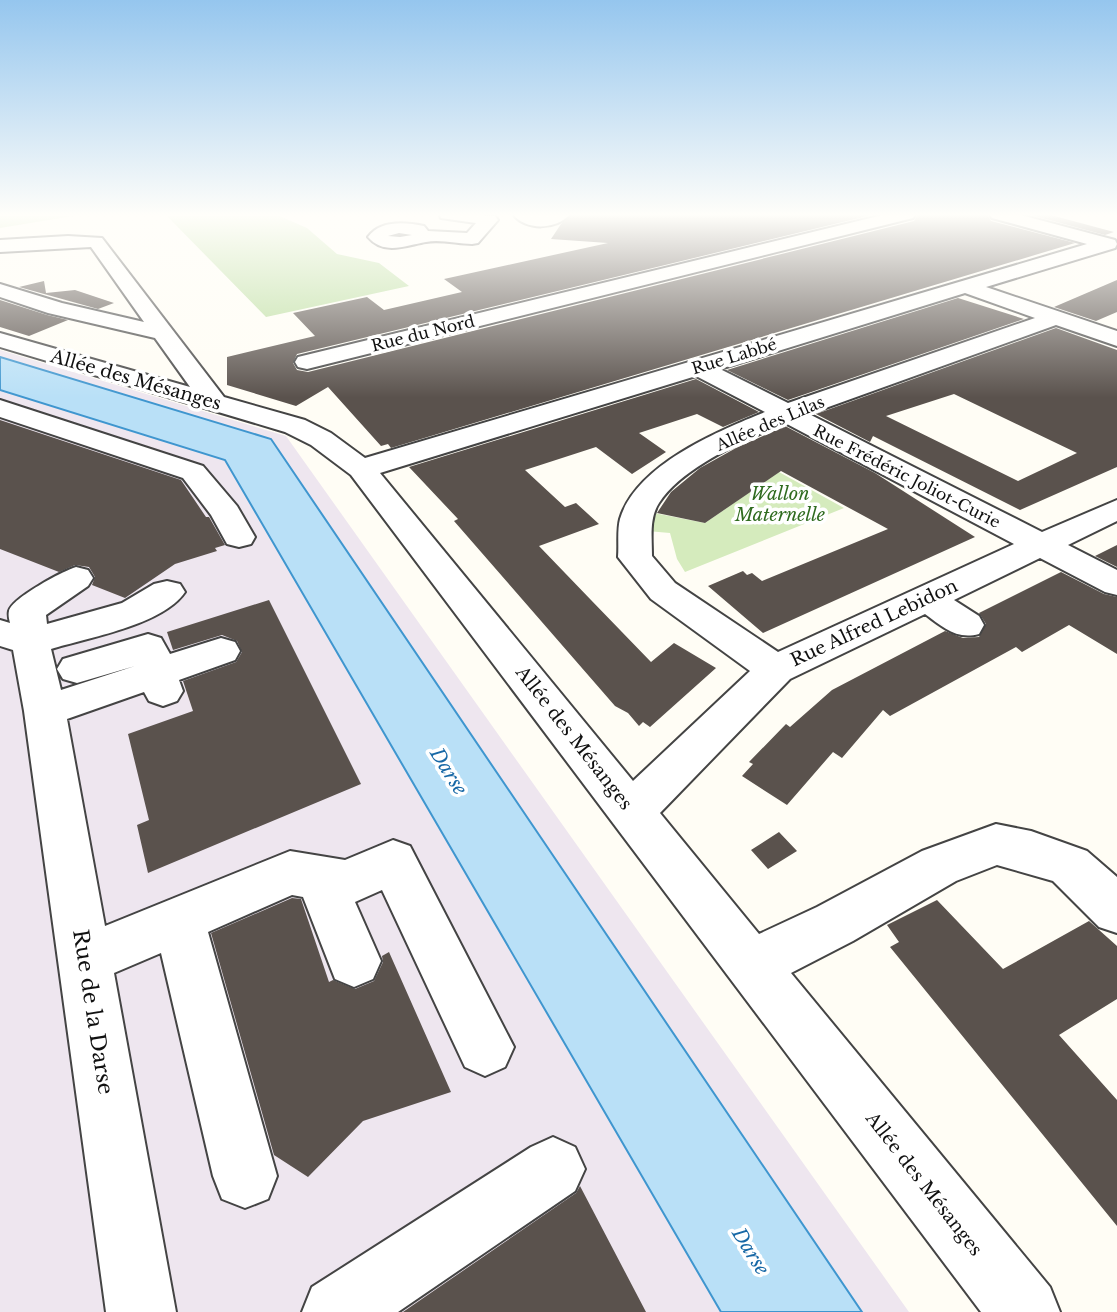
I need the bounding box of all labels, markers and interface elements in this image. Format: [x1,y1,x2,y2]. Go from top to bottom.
street label: Rue du Nord [369,310,477,356]
street label: Rue Labbé [689,334,779,378]
street label: Allée des Mésanges [47,345,224,415]
street label: Allée des Lilas [712,391,827,455]
street label: Rue Frédéric Joliot-Curie [810,420,1004,532]
park label: Wallon Maternelle [734,483,825,526]
street label: Rue Alfred Lebidon [787,575,961,671]
street label: Allée des Mésanges [510,661,637,814]
water label: Darse [425,743,472,799]
street label: Rue de la Darse [67,928,119,1096]
street label: Allée des Mésanges [860,1107,987,1260]
water label: Darse [727,1223,774,1279]

